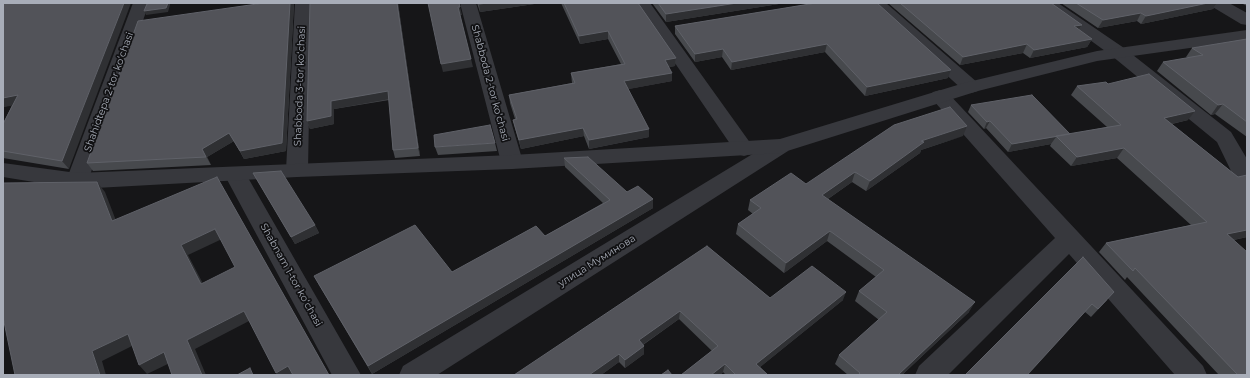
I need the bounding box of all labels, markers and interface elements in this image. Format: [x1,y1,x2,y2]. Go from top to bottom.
street label: Shabboda 2-tor koʻchasi [469,23,511,143]
street label: Shabboda 3-tor koʻchasi [292,26,308,146]
street label: Shahidtepa 2-tor koʻchasi [82,31,136,153]
street label: Shabnam 1-tor koʻchasi [258,221,324,329]
street label: улица Муминова [556,232,638,290]

